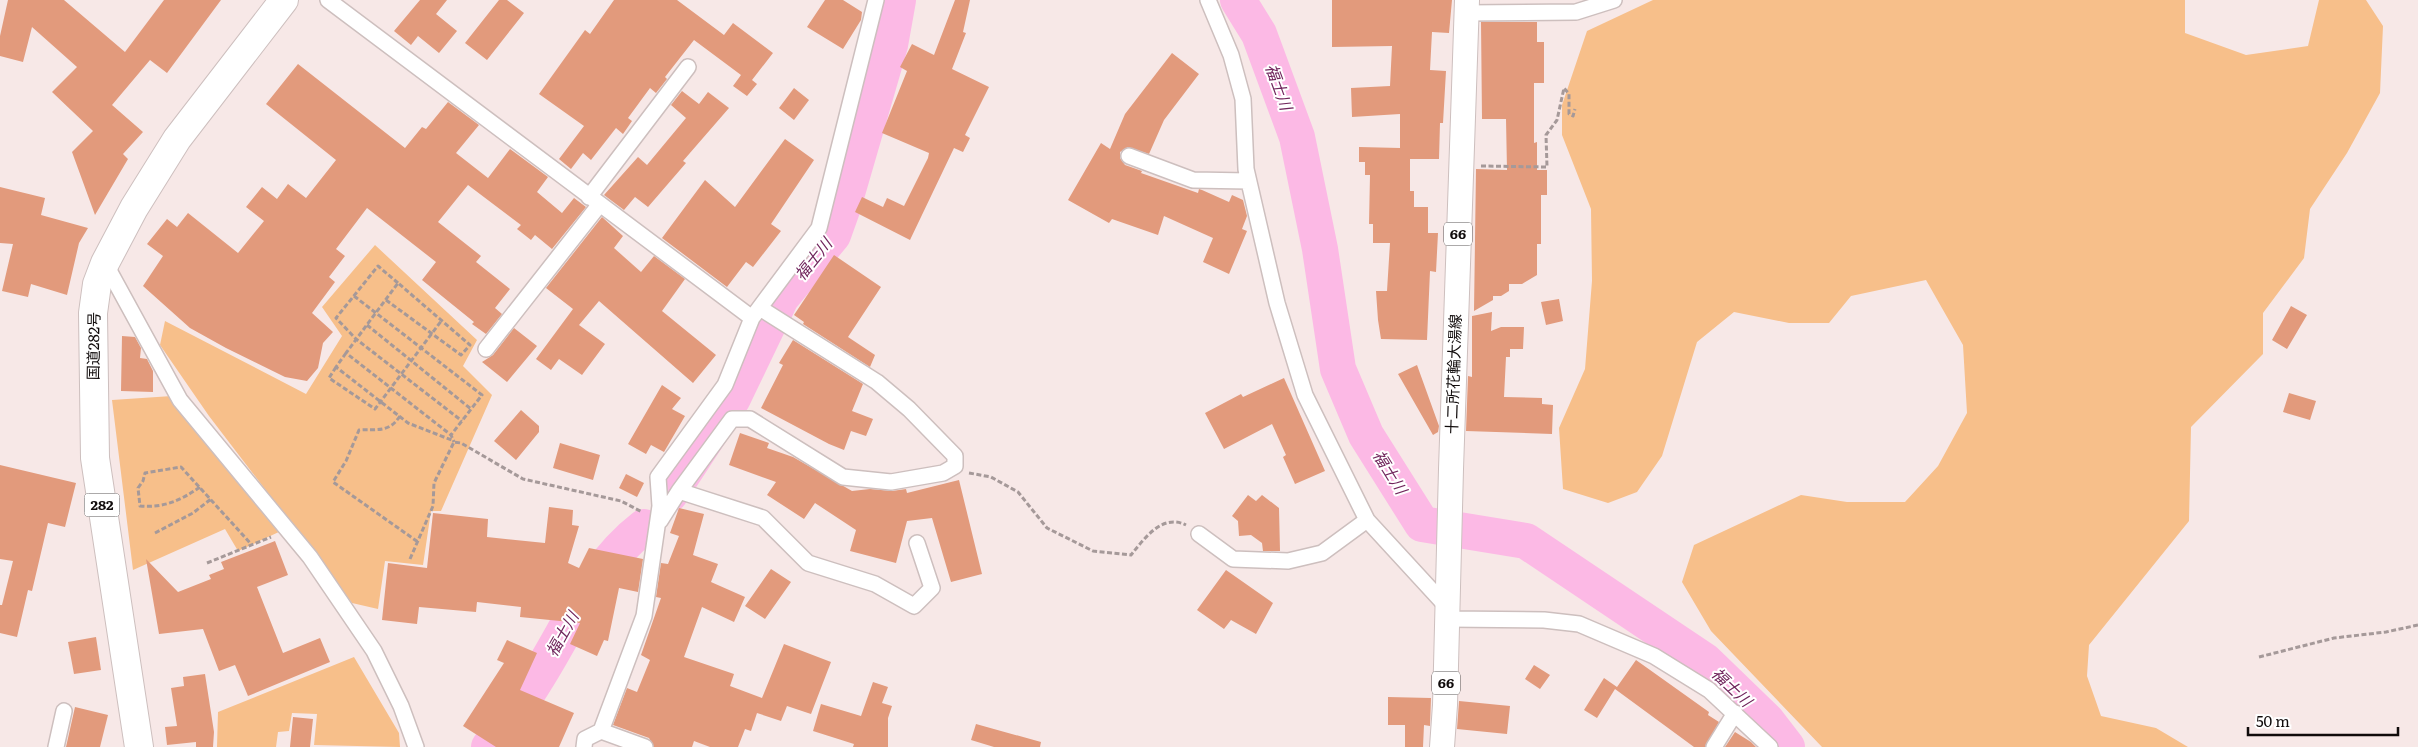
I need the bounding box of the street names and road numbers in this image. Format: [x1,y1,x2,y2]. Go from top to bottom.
road number: 66 [1444,222,1472,245]
street label: 国道282号 [80,312,105,380]
street label: 十二所花輪大湯線 [1439,314,1466,434]
road number: 282 [84,494,120,516]
road number: 66 [1432,671,1460,694]

